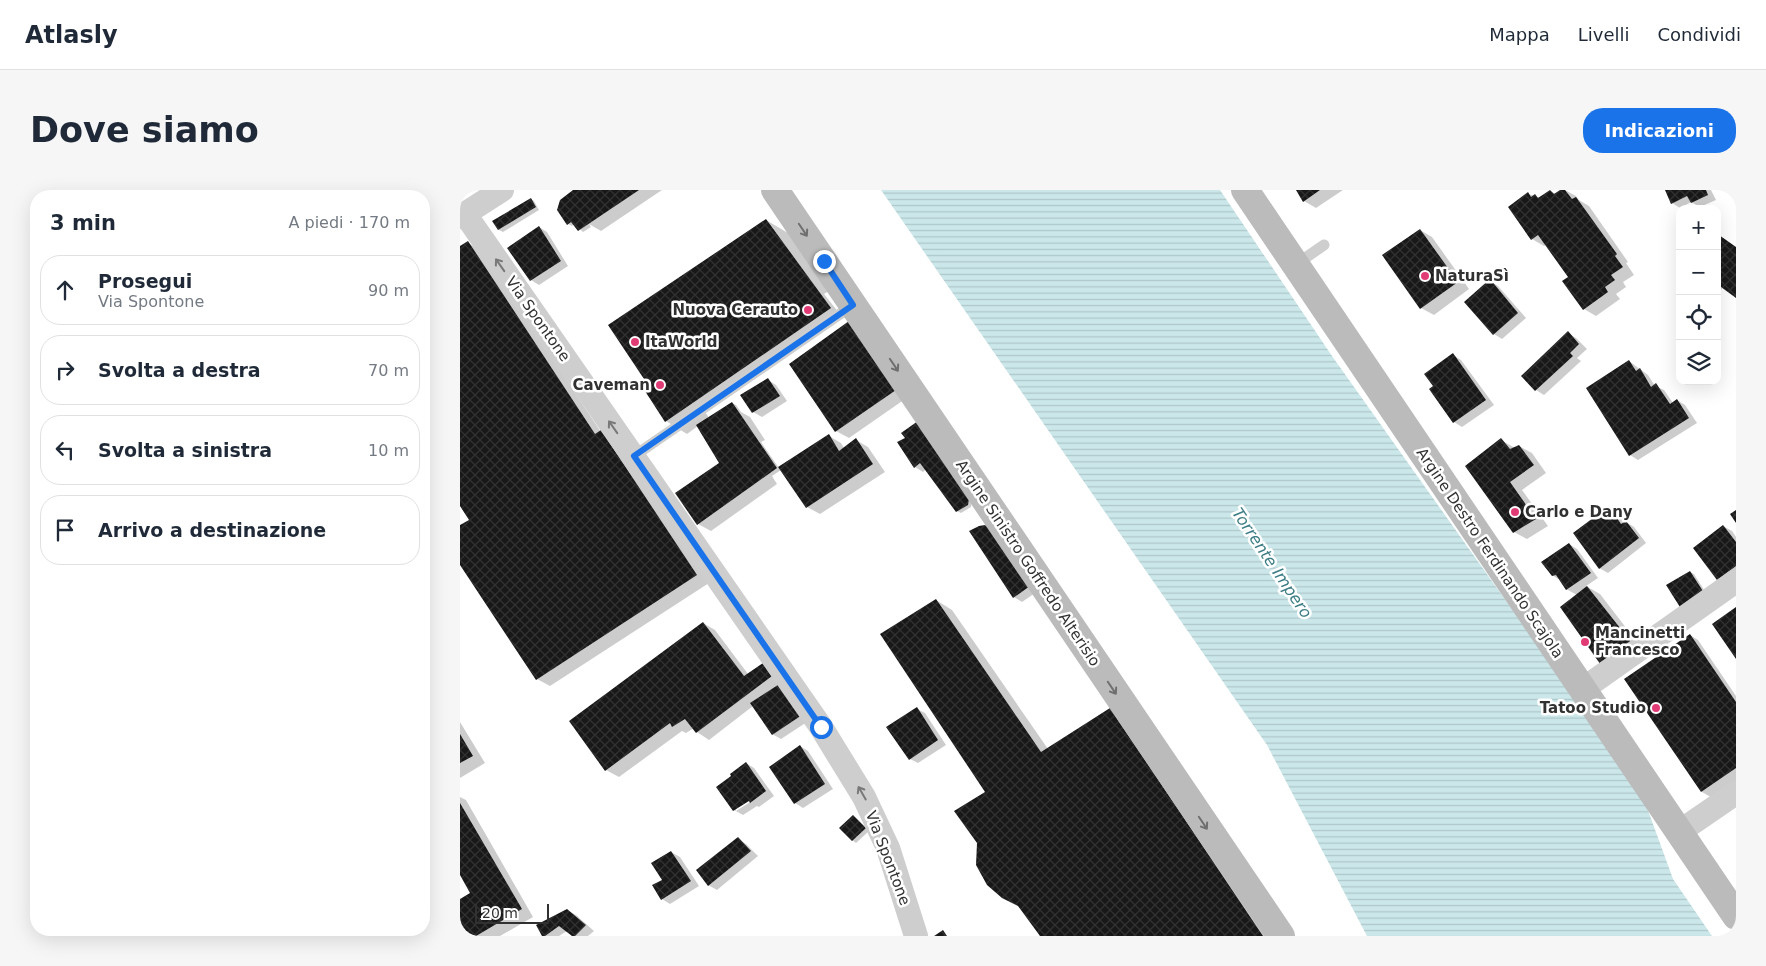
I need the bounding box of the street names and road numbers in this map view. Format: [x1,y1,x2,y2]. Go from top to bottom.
street label: Via Spontone [502,273,574,365]
street label: Argine Destro Ferdinando Scajola [1413,445,1567,661]
street label: Argine Sinistro Goffredo Alterisio [952,456,1104,670]
street label: Via Spontone [862,808,914,908]

